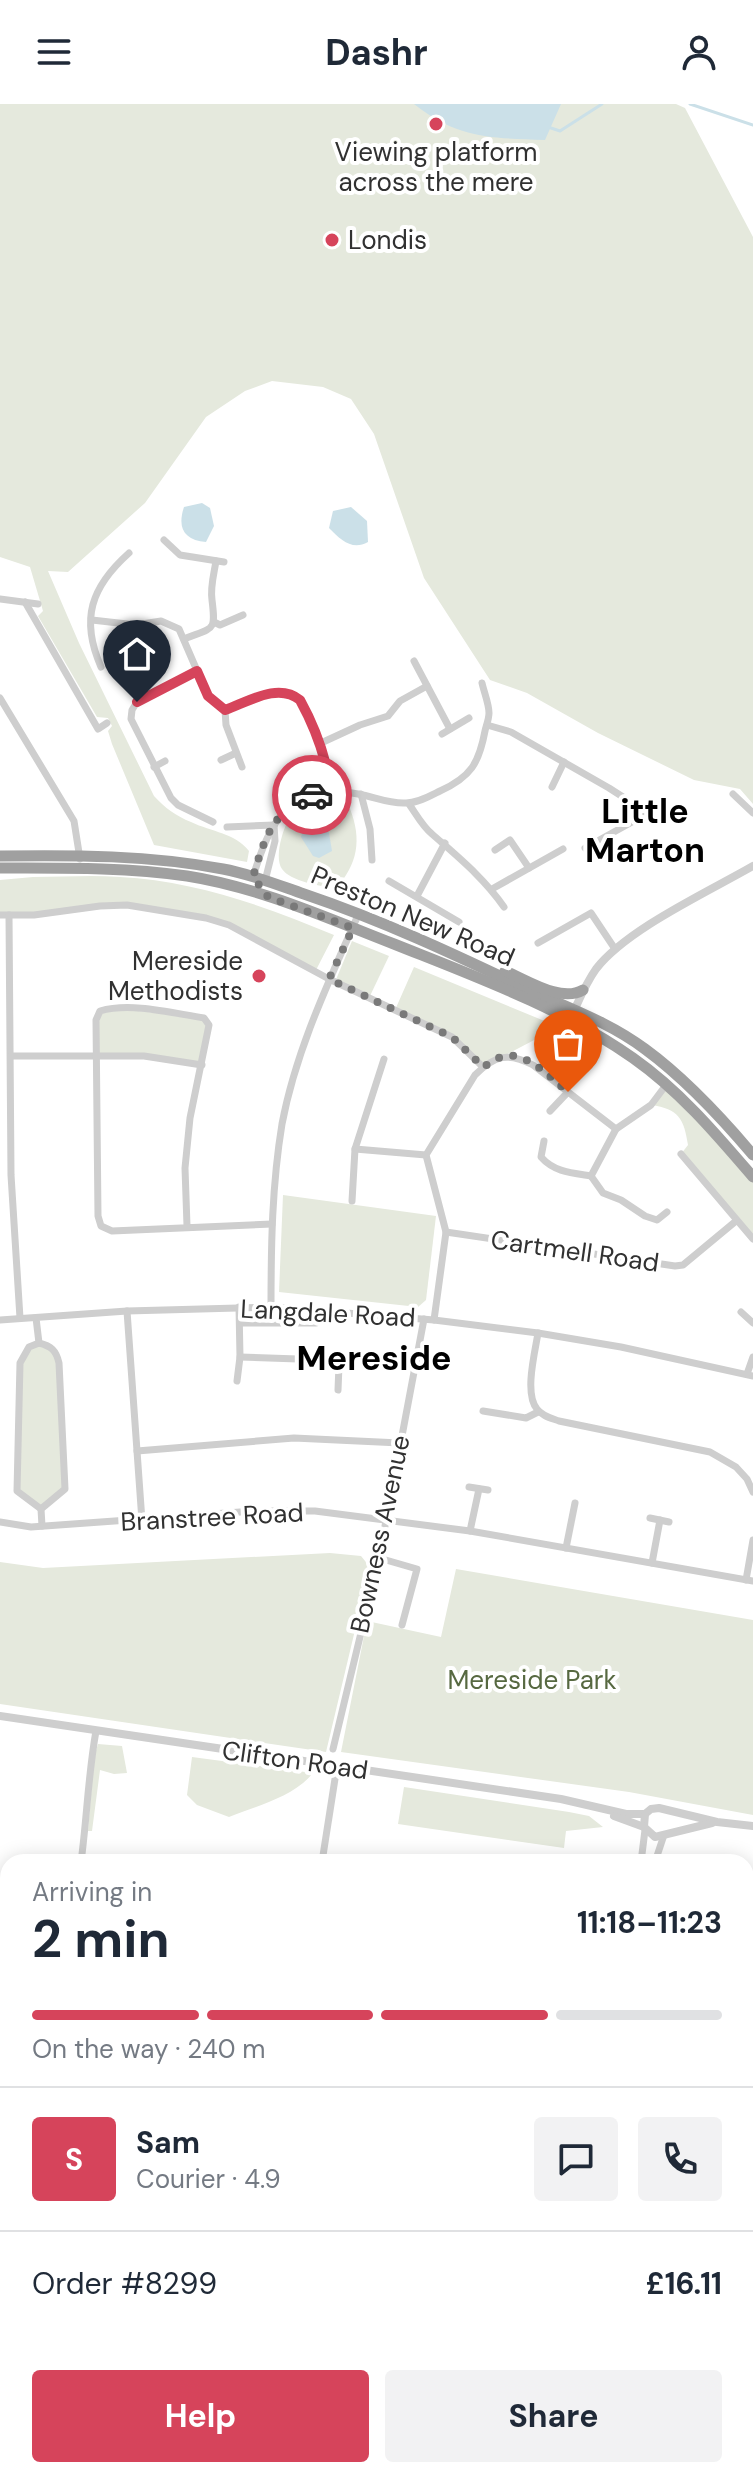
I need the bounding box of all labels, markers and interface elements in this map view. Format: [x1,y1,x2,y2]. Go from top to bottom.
text: Dashr [325,29,428,76]
icon: menu [32,30,76,74]
icon: person [677,30,721,74]
marker: Viewing platform across the mere [427,115,445,133]
place label: Viewing platform across the mere [335,135,537,199]
place label: Londis [348,223,427,257]
marker: Londis [323,231,341,249]
pin [103,620,171,702]
icon: home [115,632,159,676]
courier [272,755,352,835]
icon: car [290,773,334,817]
district label: Little Marton [585,789,705,873]
street label: Preston New Road [306,858,520,974]
place label: Mereside Methodists [108,944,243,1008]
marker: Mereside Methodists [250,967,268,985]
pin [534,1010,602,1092]
icon: bag [546,1022,590,1066]
street label: Cartmell Road [489,1222,661,1280]
street label: Langdale Road [240,1291,416,1335]
district label: Mereside [297,1336,451,1381]
street label: Bowness Avenue [342,1432,418,1636]
street label: Branstree Road [120,1495,304,1539]
park label: Mereside Park [447,1663,617,1697]
street label: Clifton Road [220,1733,370,1787]
text: Arriving in [32,1875,152,1909]
text: 11:18–11:23 [577,1903,722,1942]
text: 2 min [32,1905,170,1973]
text: On the way · 240 m [32,2032,266,2066]
button: chat [534,2117,618,2201]
button: phone [638,2117,722,2201]
text: Sam [136,2123,200,2162]
text: S [65,2140,83,2179]
text: Courier · 4.9 [136,2162,281,2196]
text: Order #8299 [32,2264,217,2303]
text: £16.11 [646,2264,722,2303]
button: Help [32,2370,369,2462]
button: Share [385,2370,722,2462]

